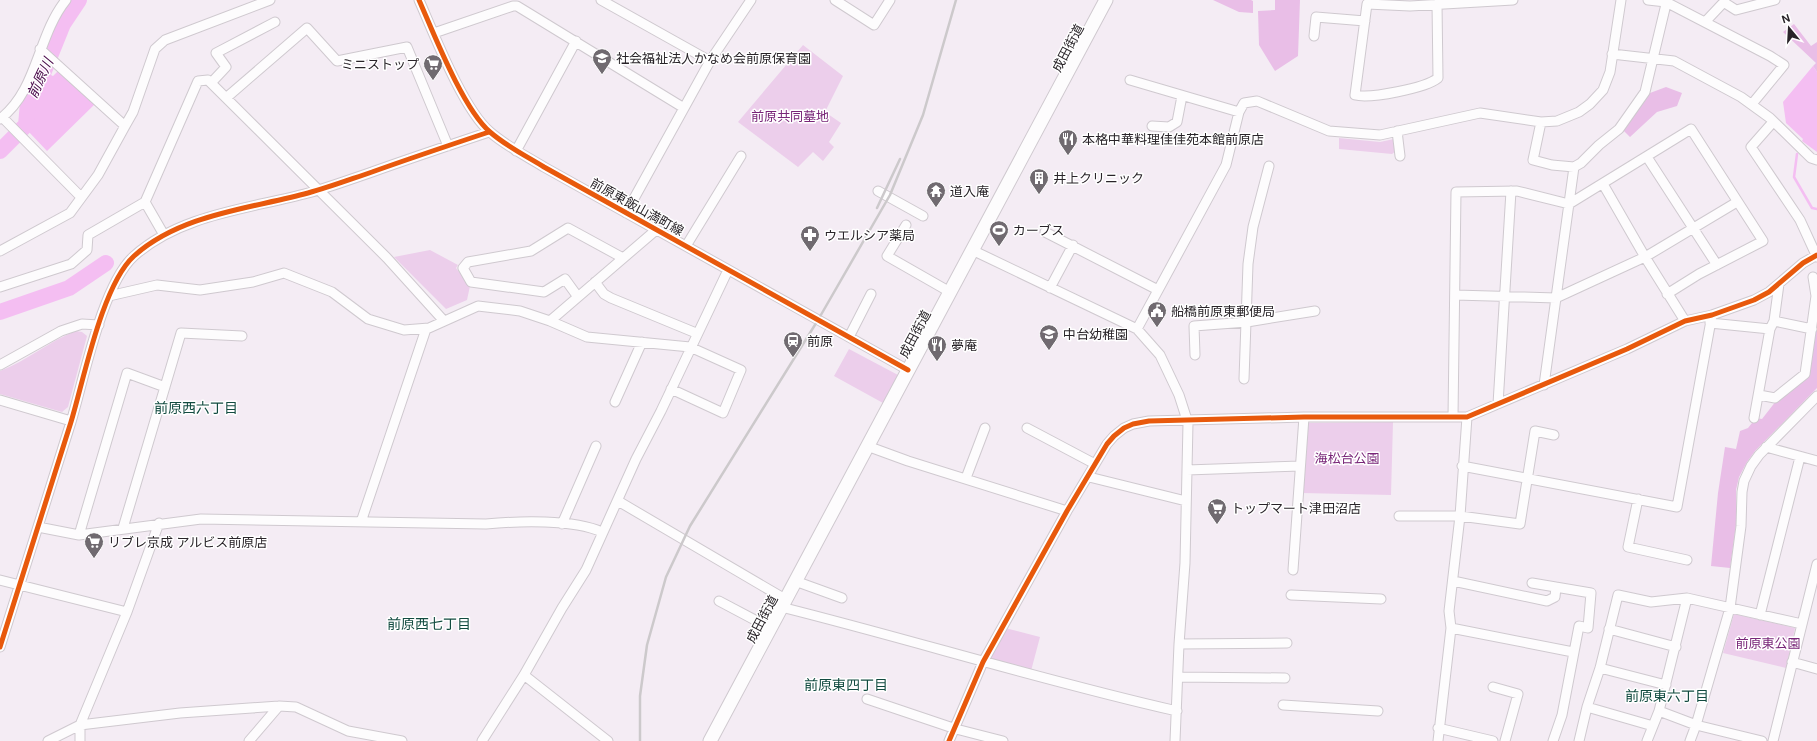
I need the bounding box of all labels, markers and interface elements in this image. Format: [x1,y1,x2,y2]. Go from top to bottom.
north arrow [1769,8,1809,48]
text: N [1780,11,1792,26]
street label: 成田街道 [1048,21,1088,75]
school or university icon: 社会福祉法人かなめ会前原保育園 [591,47,613,75]
place label: 社会福祉法人かなめ会前原保育園 [616,50,811,67]
water label: 前原川 [23,53,58,101]
supermarket icon: ミニストップ [422,53,444,81]
place label: ミニストップ [341,56,419,73]
park label: 前原共同墓地 [751,108,829,125]
restaurant icon: 本格中華料理佳佳苑本館前原店 [1057,128,1079,156]
place label: 本格中華料理佳佳苑本館前原店 [1082,131,1264,148]
building icon: 井上クリニック [1028,167,1050,195]
place label: 井上クリニック [1053,170,1144,187]
street label: 前原東飯山満町線 [587,174,687,240]
temple icon: 道入庵 [925,180,947,208]
place label: 道入庵 [950,183,989,200]
sports icon: カーブス [988,219,1010,247]
place label: カーブス [1013,222,1064,239]
pharmacy icon: ウエルシア薬局 [799,224,821,252]
place label: ウエルシア薬局 [824,227,915,244]
public building icon: 船橋前原東郵便局 [1146,300,1168,328]
place label: 船橋前原東郵便局 [1171,303,1275,320]
street label: 成田街道 [895,307,935,361]
school or university icon: 中台幼稚園 [1038,323,1060,351]
place label: 中台幼稚園 [1063,326,1128,343]
station icon: 前原 [782,330,804,358]
place label: 前原 [807,333,833,350]
restaurant icon: 夢庵 [926,334,948,362]
place label: 夢庵 [951,337,977,354]
district label: 前原西六丁目 [154,399,238,417]
park label: 海松台公園 [1314,450,1380,467]
supermarket icon: トップマート津田沼店 [1206,497,1228,525]
place label: トップマート津田沼店 [1231,500,1361,517]
supermarket icon: リブレ京成 アルビス前原店 [83,531,105,559]
place label: リブレ京成 アルビス前原店 [108,534,267,551]
street label: 成田街道 [742,592,782,646]
district label: 前原西七丁目 [387,615,471,633]
park label: 前原東公園 [1735,635,1801,652]
district label: 前原東四丁目 [804,676,888,694]
district label: 前原東六丁目 [1625,687,1709,705]

